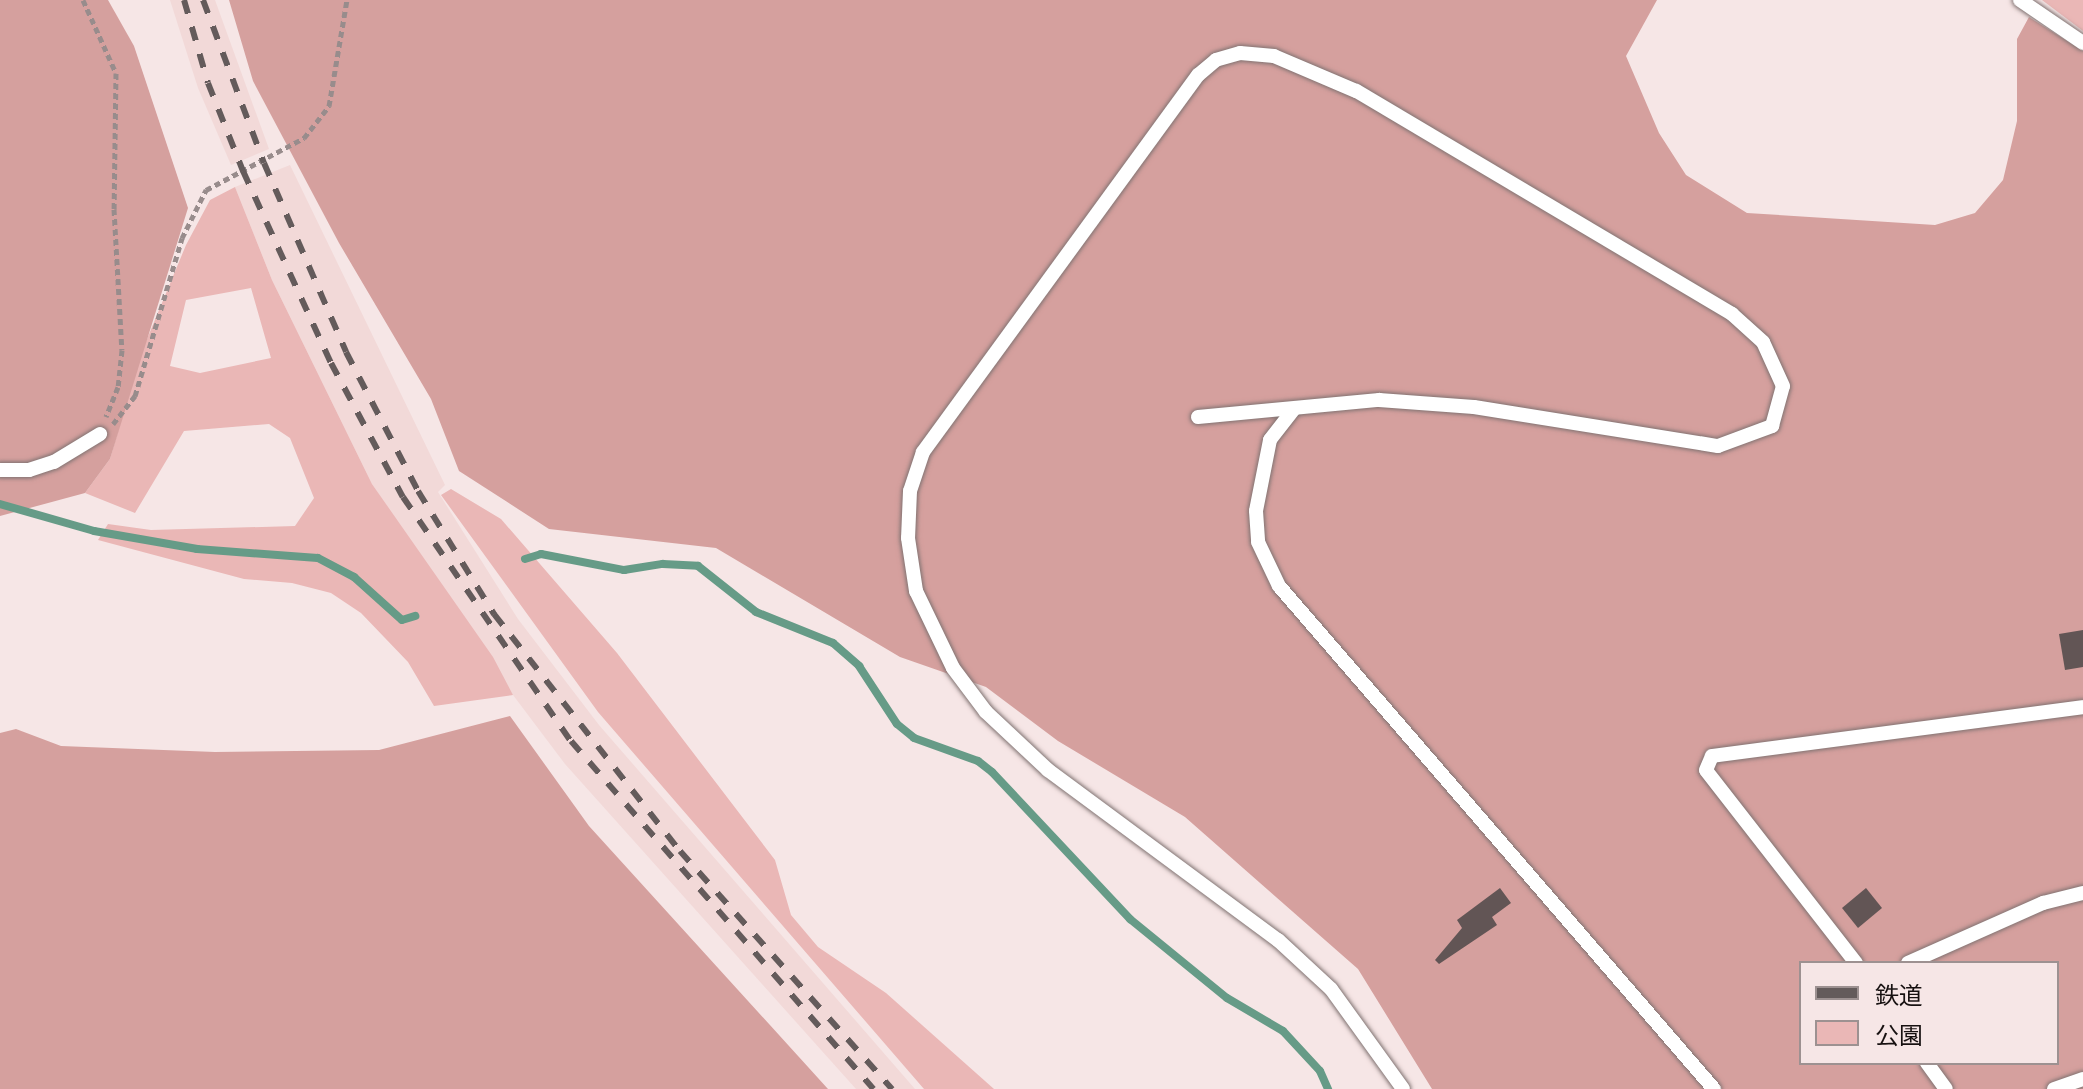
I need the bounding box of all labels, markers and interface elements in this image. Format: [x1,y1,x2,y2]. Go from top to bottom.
legend [1799,961,2059,1065]
text: 鉄道 [1875,982,1923,1010]
text: 公園 [1875,1022,1923,1050]

